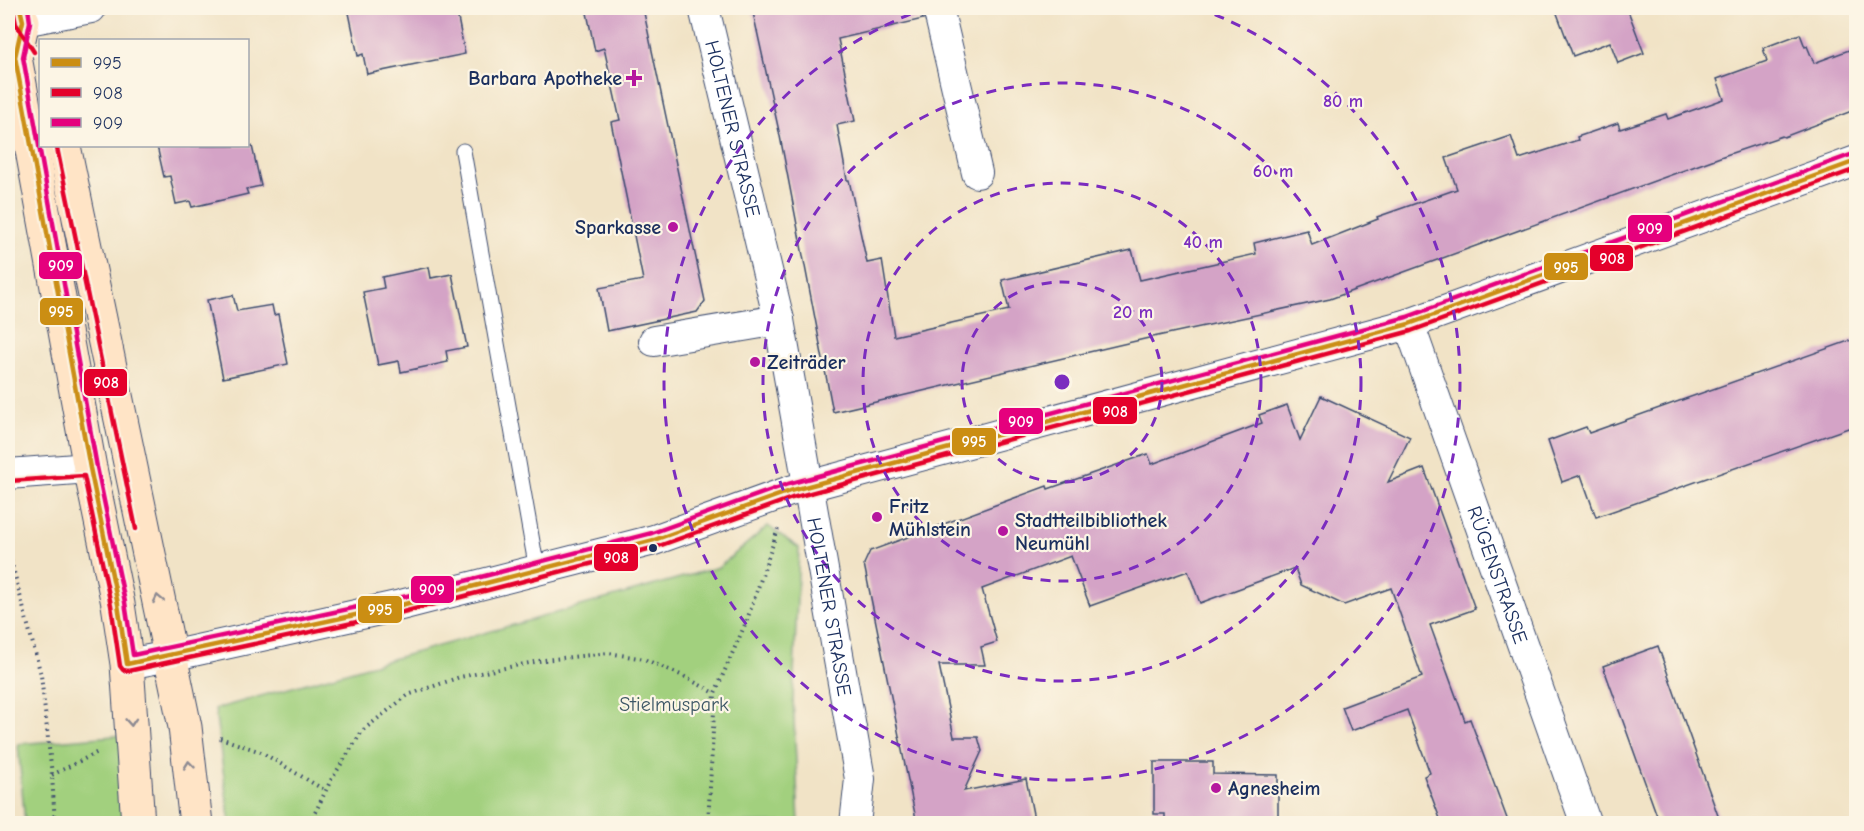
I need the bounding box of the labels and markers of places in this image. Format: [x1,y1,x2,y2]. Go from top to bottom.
place label: Barbara Apotheke [468,67,622,90]
marker: Barbara Apotheke [627,71,641,85]
place label: Sparkasse [575,216,661,239]
marker: Sparkasse [666,220,680,234]
place label: Zeiträder [767,351,846,374]
marker: Zeiträder [748,355,762,369]
centre of rings [1052,372,1072,392]
place label: Fritz Mühlstein [889,495,971,541]
place label: Stadtteilbibliothek Neumühl [1015,509,1167,555]
marker: Fritz Mühlstein [870,510,884,524]
marker: Stadtteilbibliothek Neumühl [996,524,1010,538]
unlabelled marker [647,542,659,554]
place label: Agnesheim [1228,777,1320,800]
marker: Agnesheim [1209,781,1223,795]

